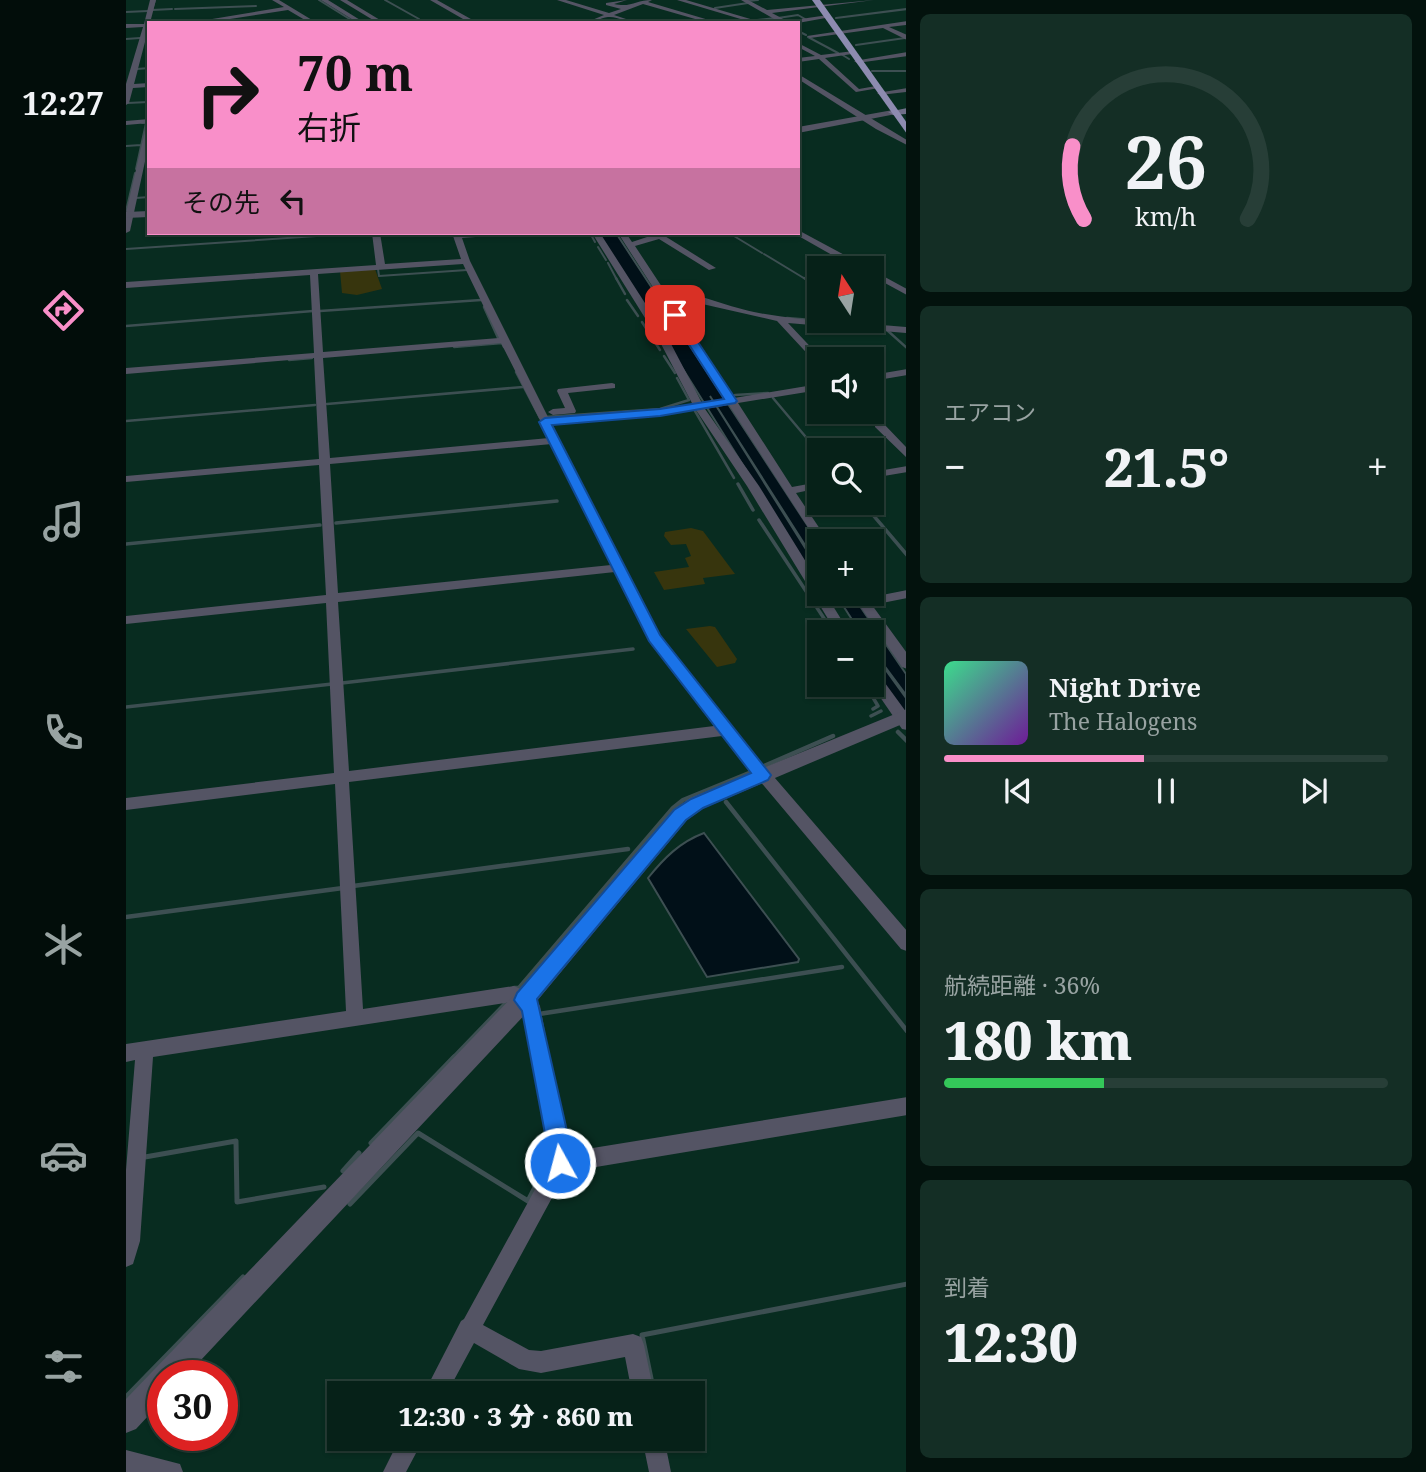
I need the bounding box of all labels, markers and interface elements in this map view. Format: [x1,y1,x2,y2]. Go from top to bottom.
text: 70 m [297,39,413,105]
icon: right [182,49,273,140]
text: 12:27 [22,81,104,124]
text: 右折 [297,105,361,148]
text: 26 [1125,111,1207,210]
icon: left [274,182,312,220]
text: その先 [182,184,260,220]
text: km/h [1135,199,1197,233]
north arrow [807,256,884,332]
map controls [807,256,884,697]
pin [645,285,705,345]
icon: directions [39,286,88,335]
icon: arrive [656,296,694,334]
button: sound [807,347,884,424]
text: エアコン [944,396,1036,428]
text: 21.5° [1104,431,1229,502]
button: search [807,438,884,515]
text: − [944,440,966,492]
text: + [1367,440,1388,492]
icon: music [39,497,88,546]
button: + [807,529,884,606]
button: − [807,620,884,697]
text: Night Drive [1049,669,1201,705]
text: The Halogens [1049,705,1197,737]
icon: phone [39,708,88,757]
icon: previous [999,772,1037,810]
icon: pause [1147,772,1185,810]
icon: next [1295,772,1333,810]
icon: climate [39,920,88,969]
text: 航続距離 · 36% [944,969,1100,1001]
text: 180 km [944,1004,1132,1075]
position arrow [523,1126,597,1200]
icon: car [39,1131,88,1180]
text: 到着 [944,1271,990,1303]
text: 12:30 [944,1306,1078,1377]
icon: filters [39,1342,88,1391]
speed limit sign: 30 [147,1360,238,1451]
text: 12:30 · 3 分 · 860 m [399,1398,633,1434]

